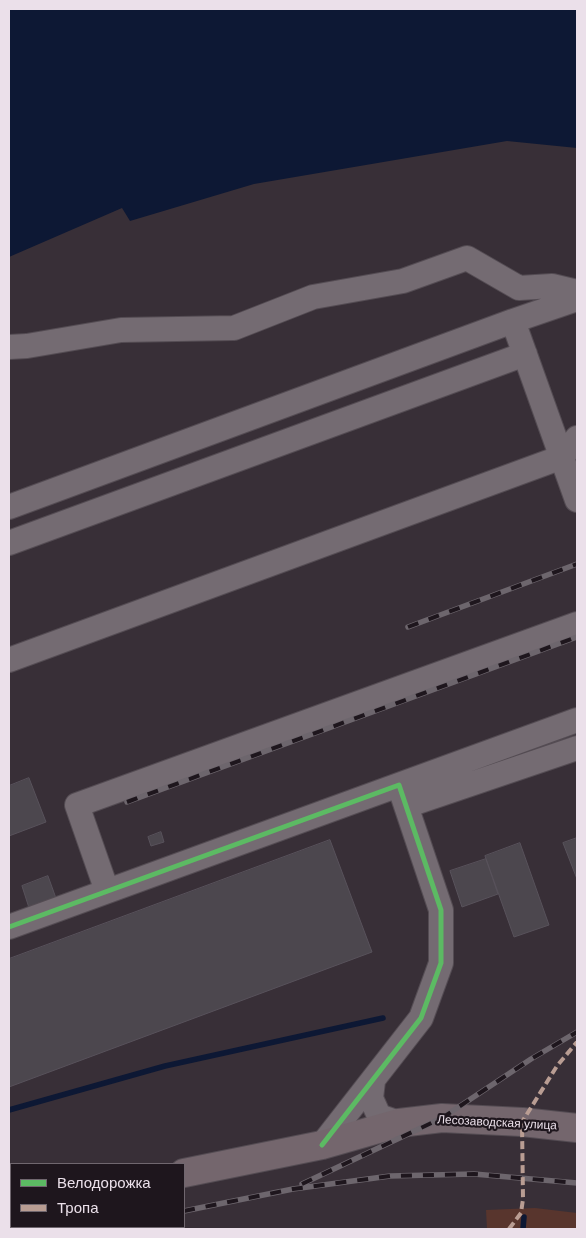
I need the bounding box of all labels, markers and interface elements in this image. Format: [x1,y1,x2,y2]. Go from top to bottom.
street label: Лесозаводская улица [437,1113,557,1133]
legend [10,1163,185,1228]
text: Велодорожка [57,1174,151,1191]
text: Тропа [57,1199,98,1216]

